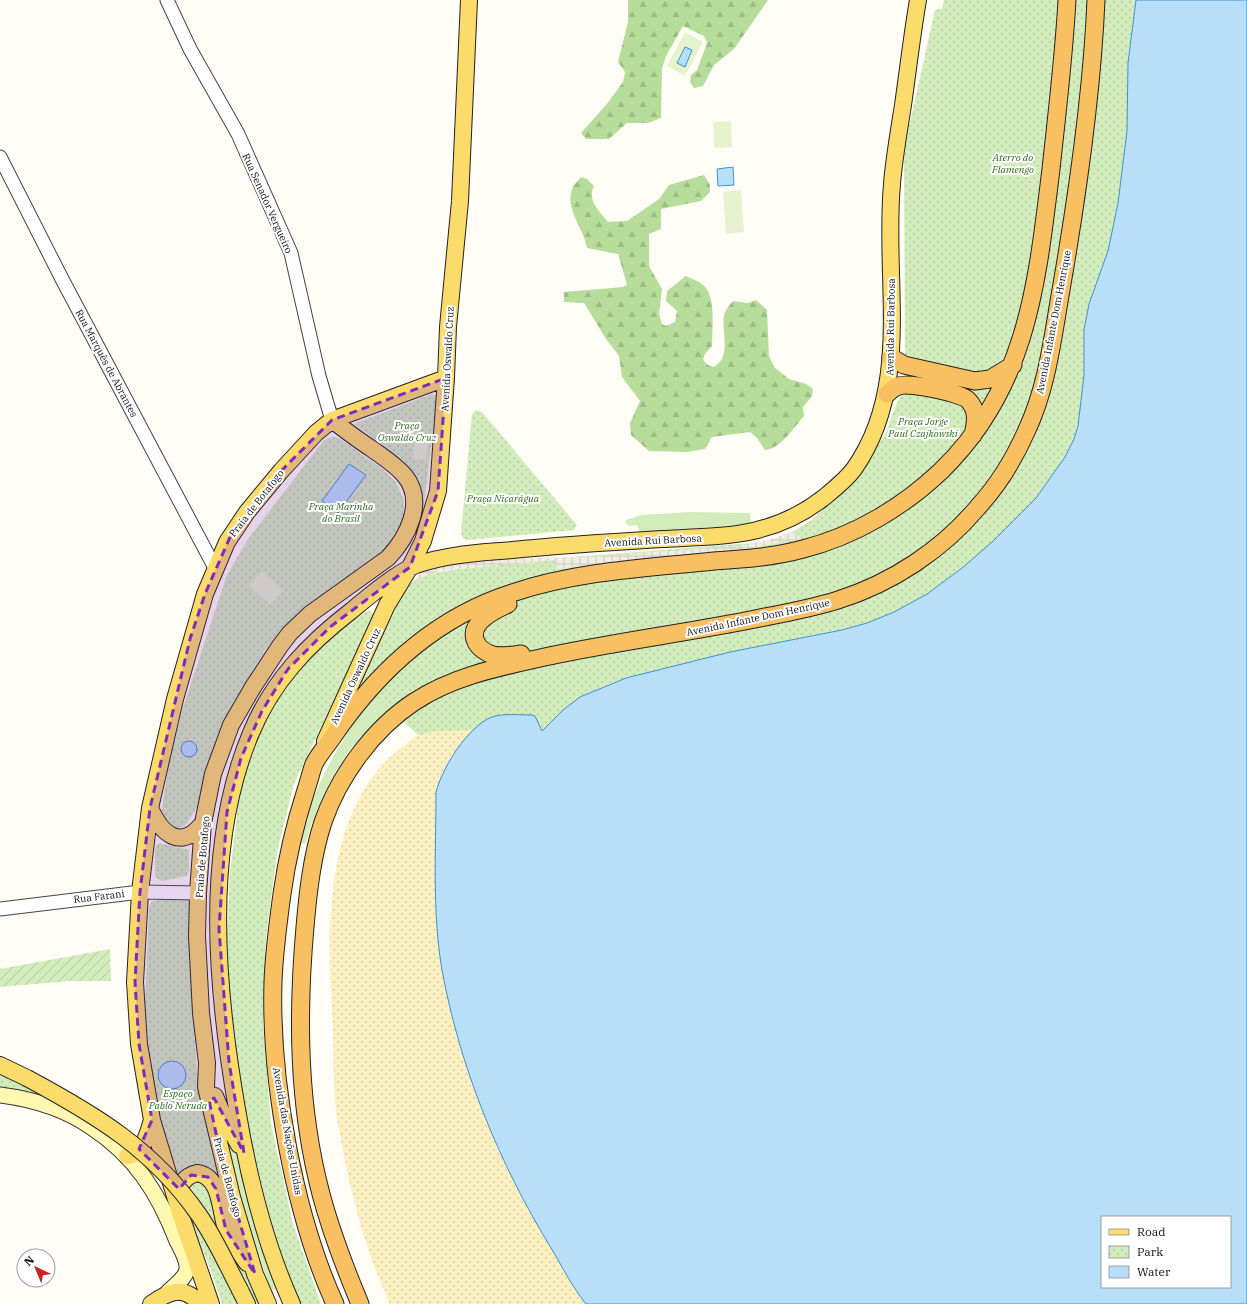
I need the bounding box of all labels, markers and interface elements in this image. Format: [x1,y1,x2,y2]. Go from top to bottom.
street label: Rua Senador Vergueiro [240,151,296,256]
park label: Aterro do Flamengo [991,151,1034,176]
street label: Avenida Infante Dom Henrique [1033,249,1074,395]
street label: Avenida Rui Barbosa [883,278,898,376]
street label: Avenida Oswaldo Cruz [438,306,457,412]
street label: Rua Marquês de Abrantes [73,307,141,420]
park label: Praça Jorge Paul Czajkowski [887,415,958,440]
park label: Praça Oswaldo Cruz [378,419,437,444]
street label: Praia de Botafogo [226,467,287,540]
park label: Praça Nicarágua [466,492,540,505]
park label: Praça Marinha do Brasil [308,500,374,525]
street label: Avenida Rui Barbosa [604,531,703,550]
street label: Avenida Infante Dom Henrique [685,596,831,639]
street label: Avenida Oswaldo Cruz [327,626,384,727]
street label: Praia de Botafogo [192,815,213,898]
street label: Rua Farani [73,887,125,906]
street label: Avenida das Nações Unidas [270,1066,305,1196]
park label: Espaço Pablo Neruda [148,1087,208,1112]
street label: Praia de Botafogo [211,1136,245,1219]
legend [1101,1216,1231,1288]
text: Road [1137,1224,1166,1239]
text: Park [1137,1244,1163,1259]
north arrow [16,1248,56,1288]
text: N [21,1253,37,1269]
text: Water [1137,1264,1171,1279]

